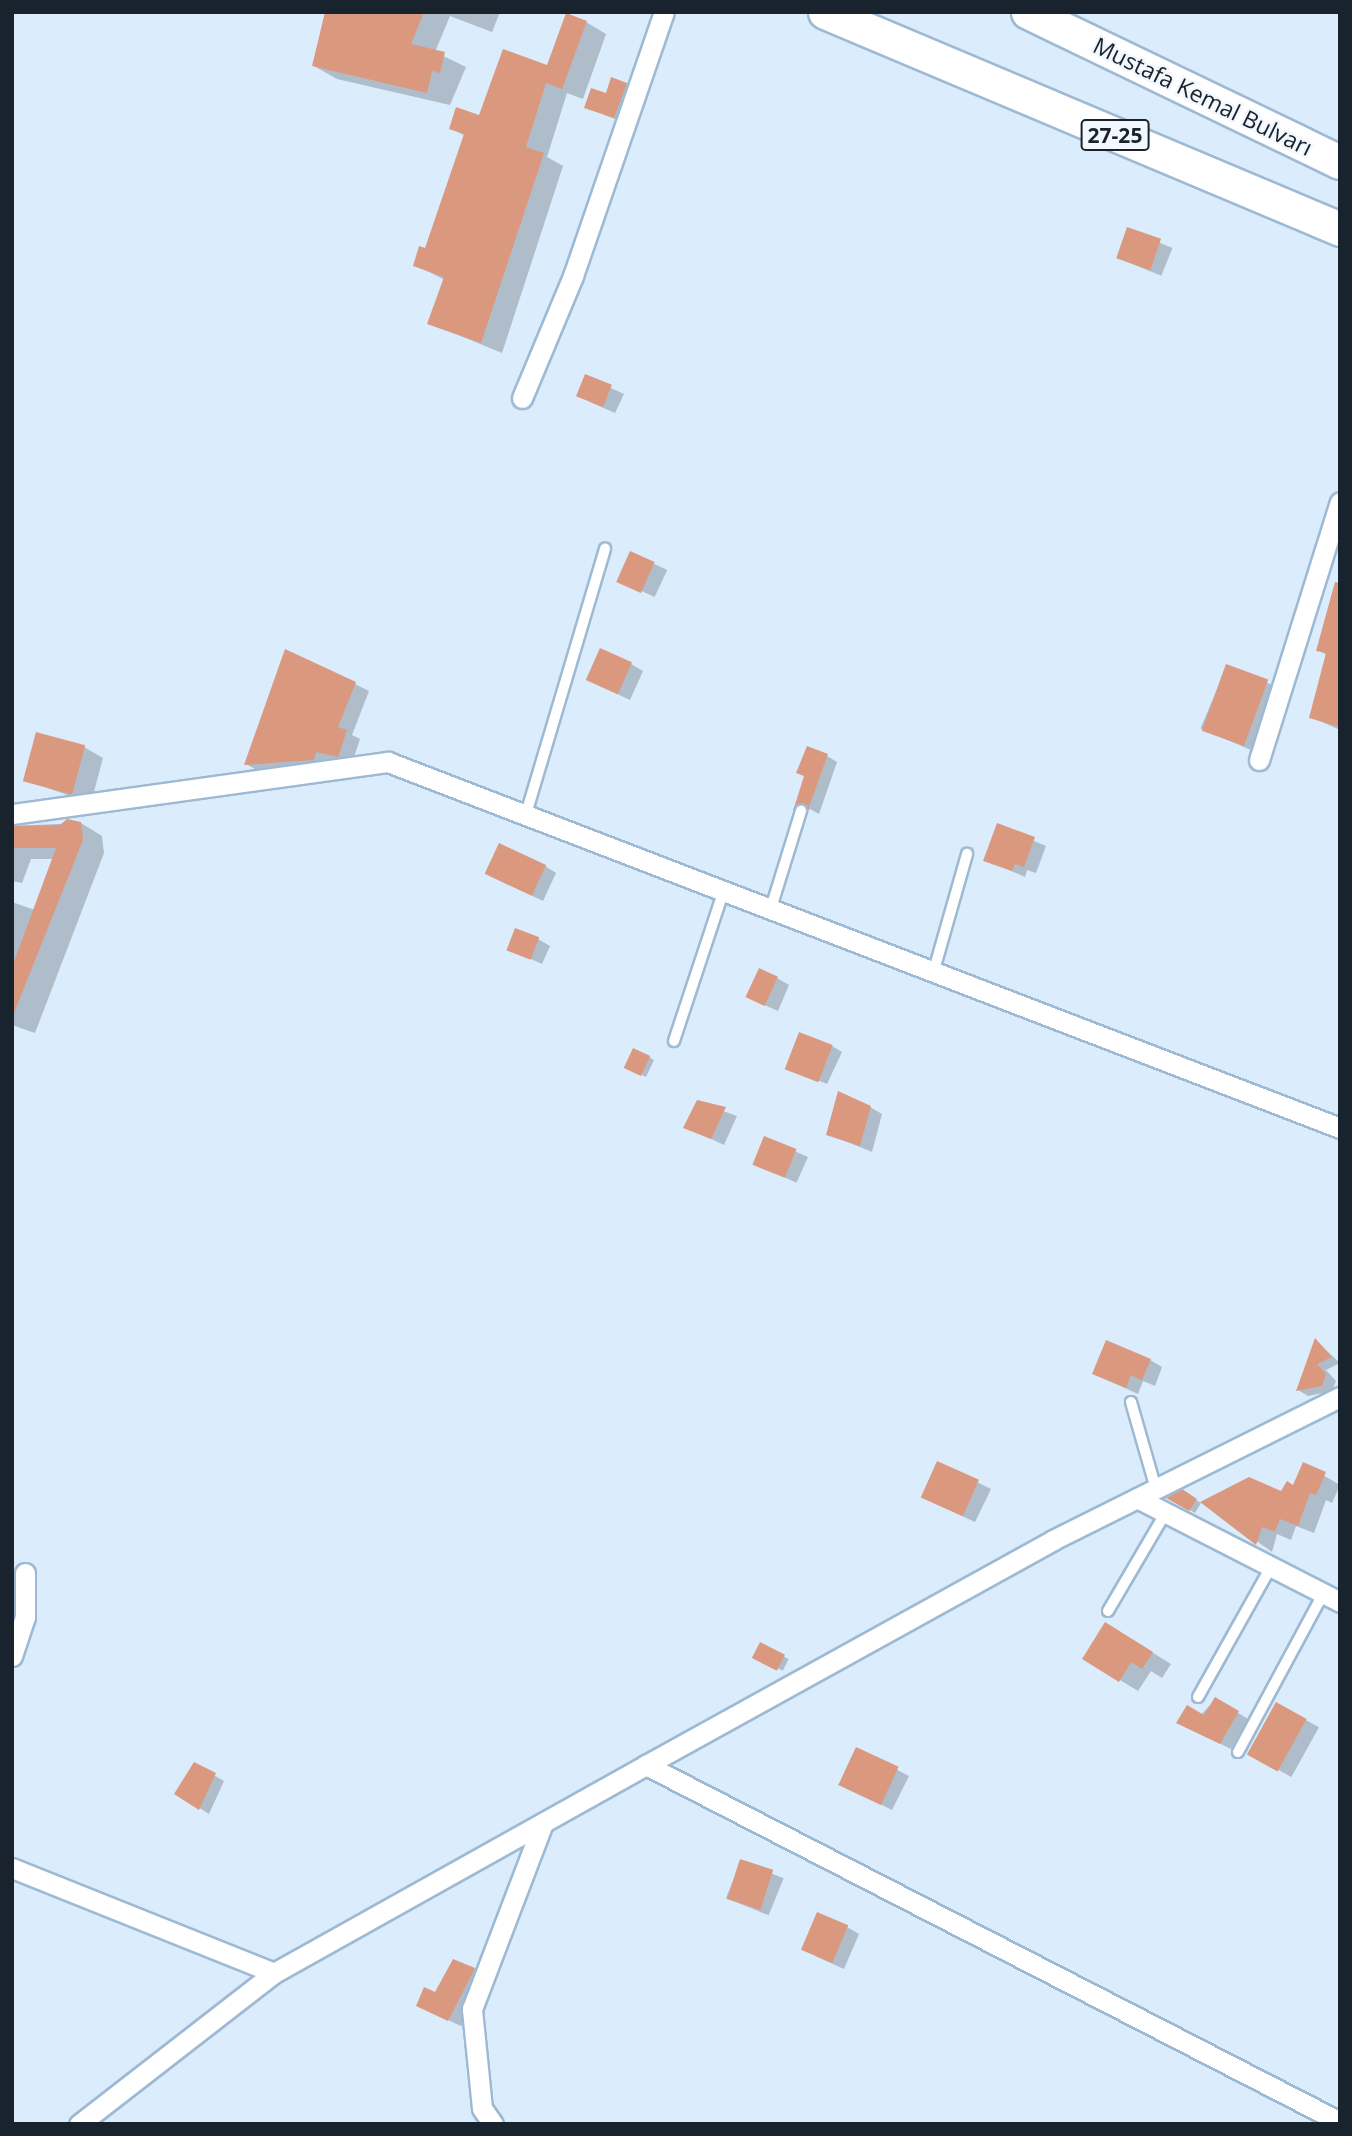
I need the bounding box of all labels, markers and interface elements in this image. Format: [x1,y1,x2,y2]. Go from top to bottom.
street label: Mustafa Kemal Bulvarı [1089,31,1317,161]
road number: 27-25 [1080,118,1150,152]

